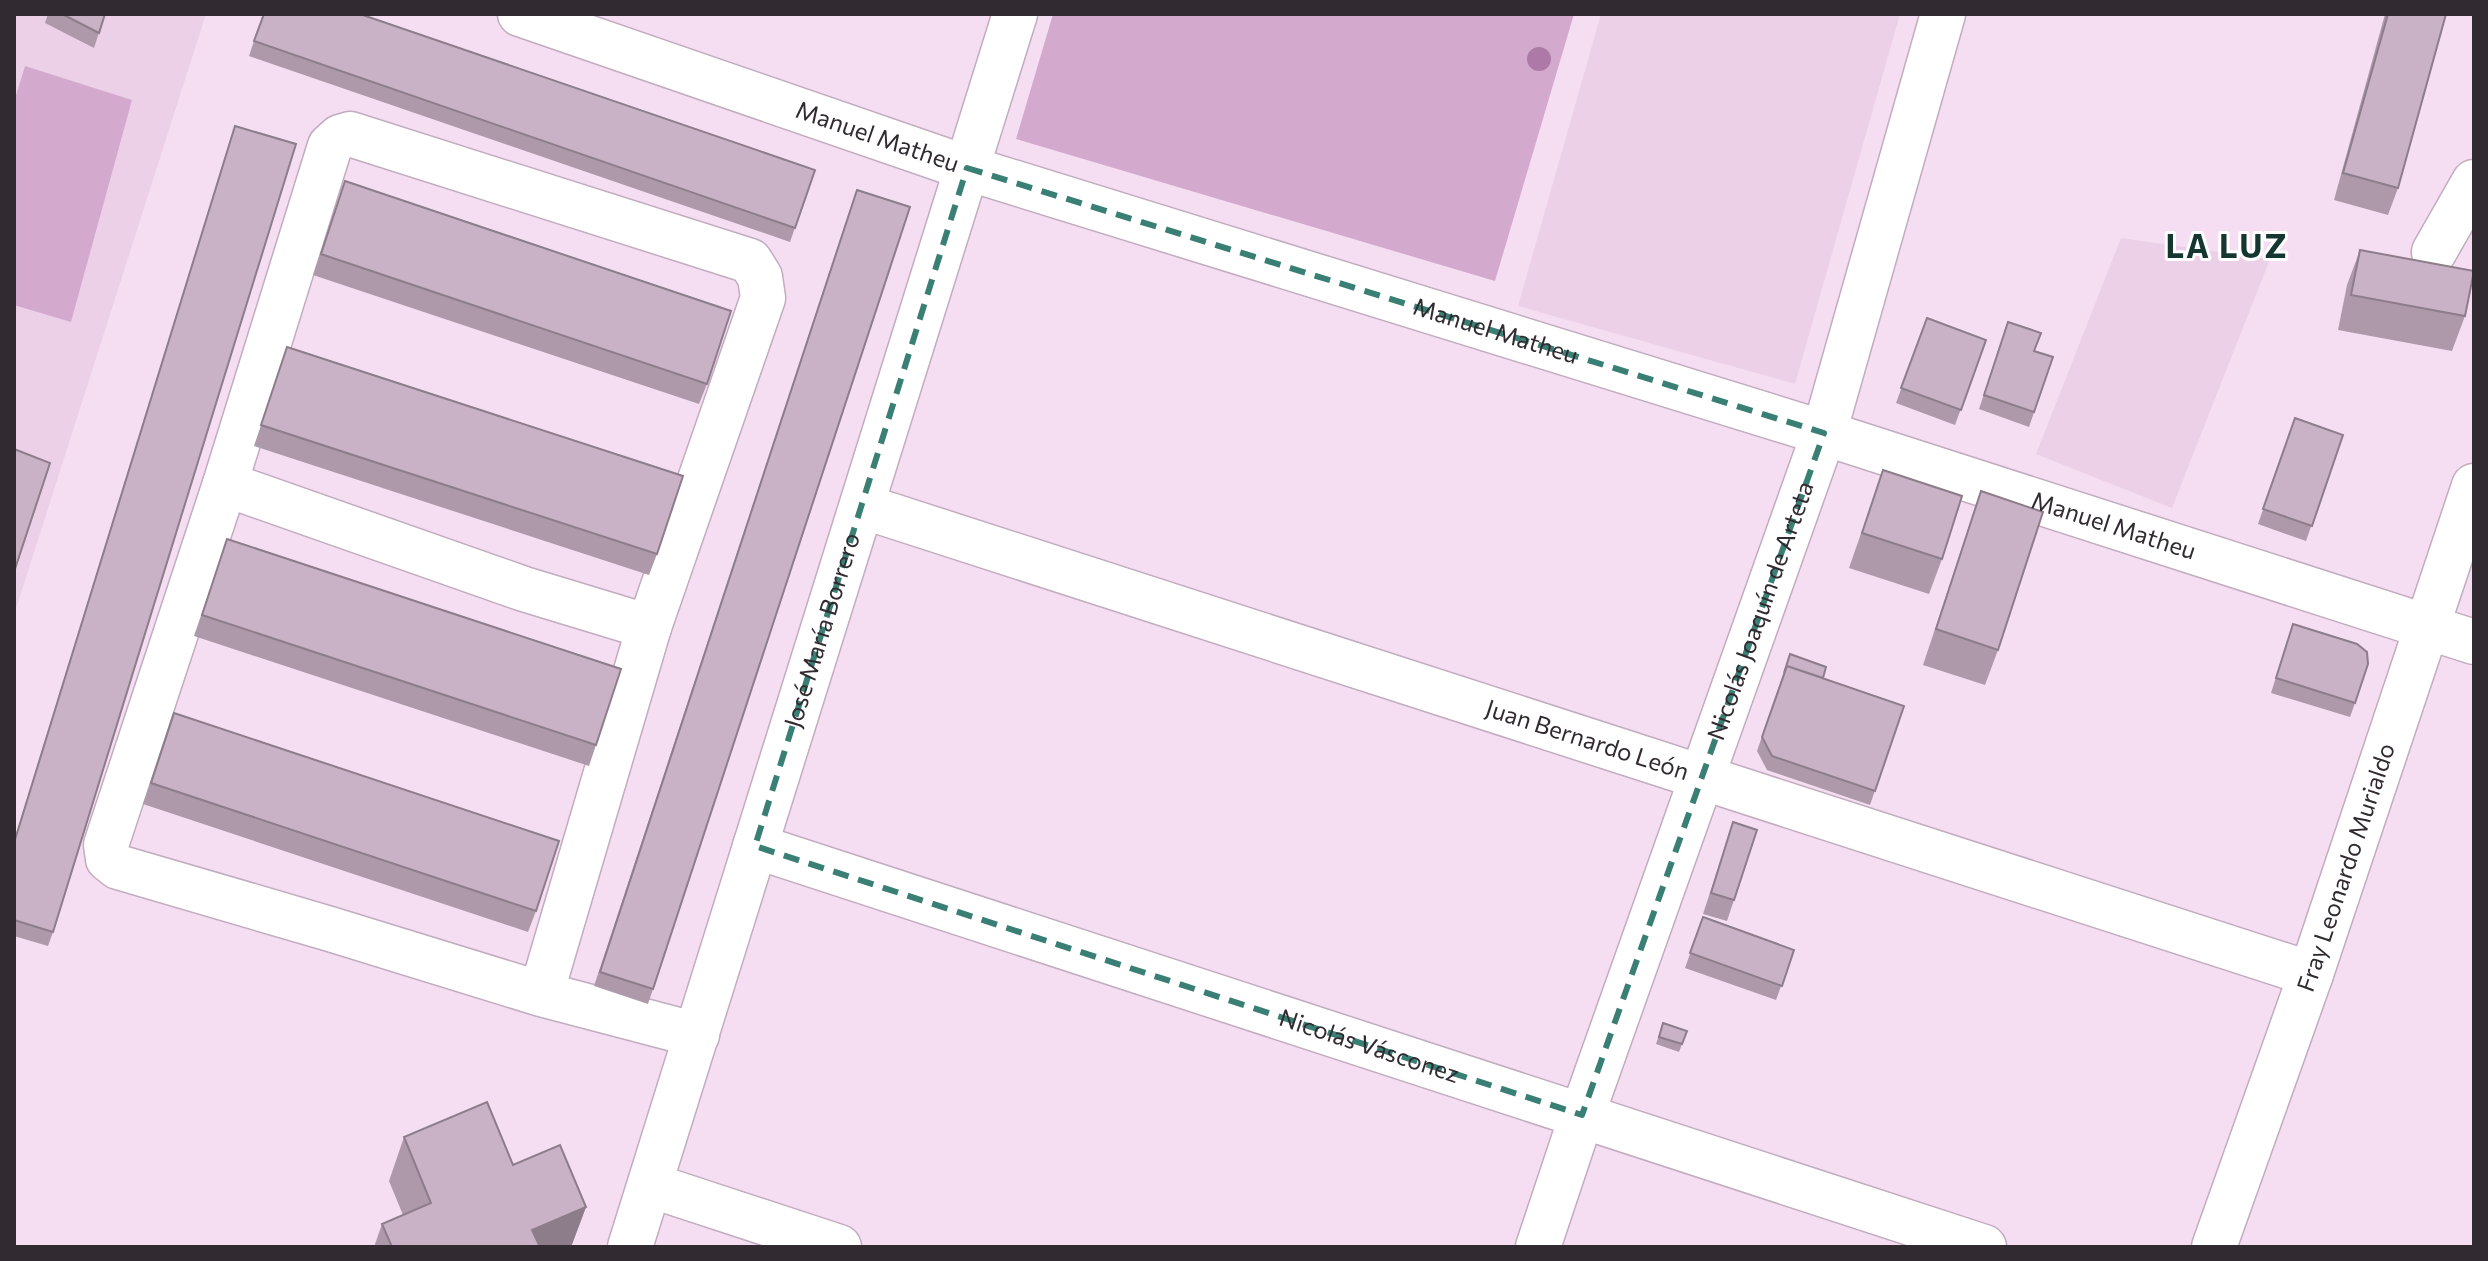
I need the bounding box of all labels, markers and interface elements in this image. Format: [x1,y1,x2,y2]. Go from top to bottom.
street label: Manuel Matheu [792,94,963,177]
district label: LA LUZ [2165,225,2289,265]
street label: Manuel Matheu [1410,291,1582,369]
street label: Nicolás Joaquín de Arteta [1700,477,1819,744]
street label: Manuel Matheu [2028,485,2200,565]
street label: José María Borrero [777,529,865,731]
street label: Juan Bernardo León [1482,692,1693,785]
street label: Fray Leonardo Murialdo [2290,739,2400,995]
street label: Nicolás Vásconez [1276,1002,1463,1088]

